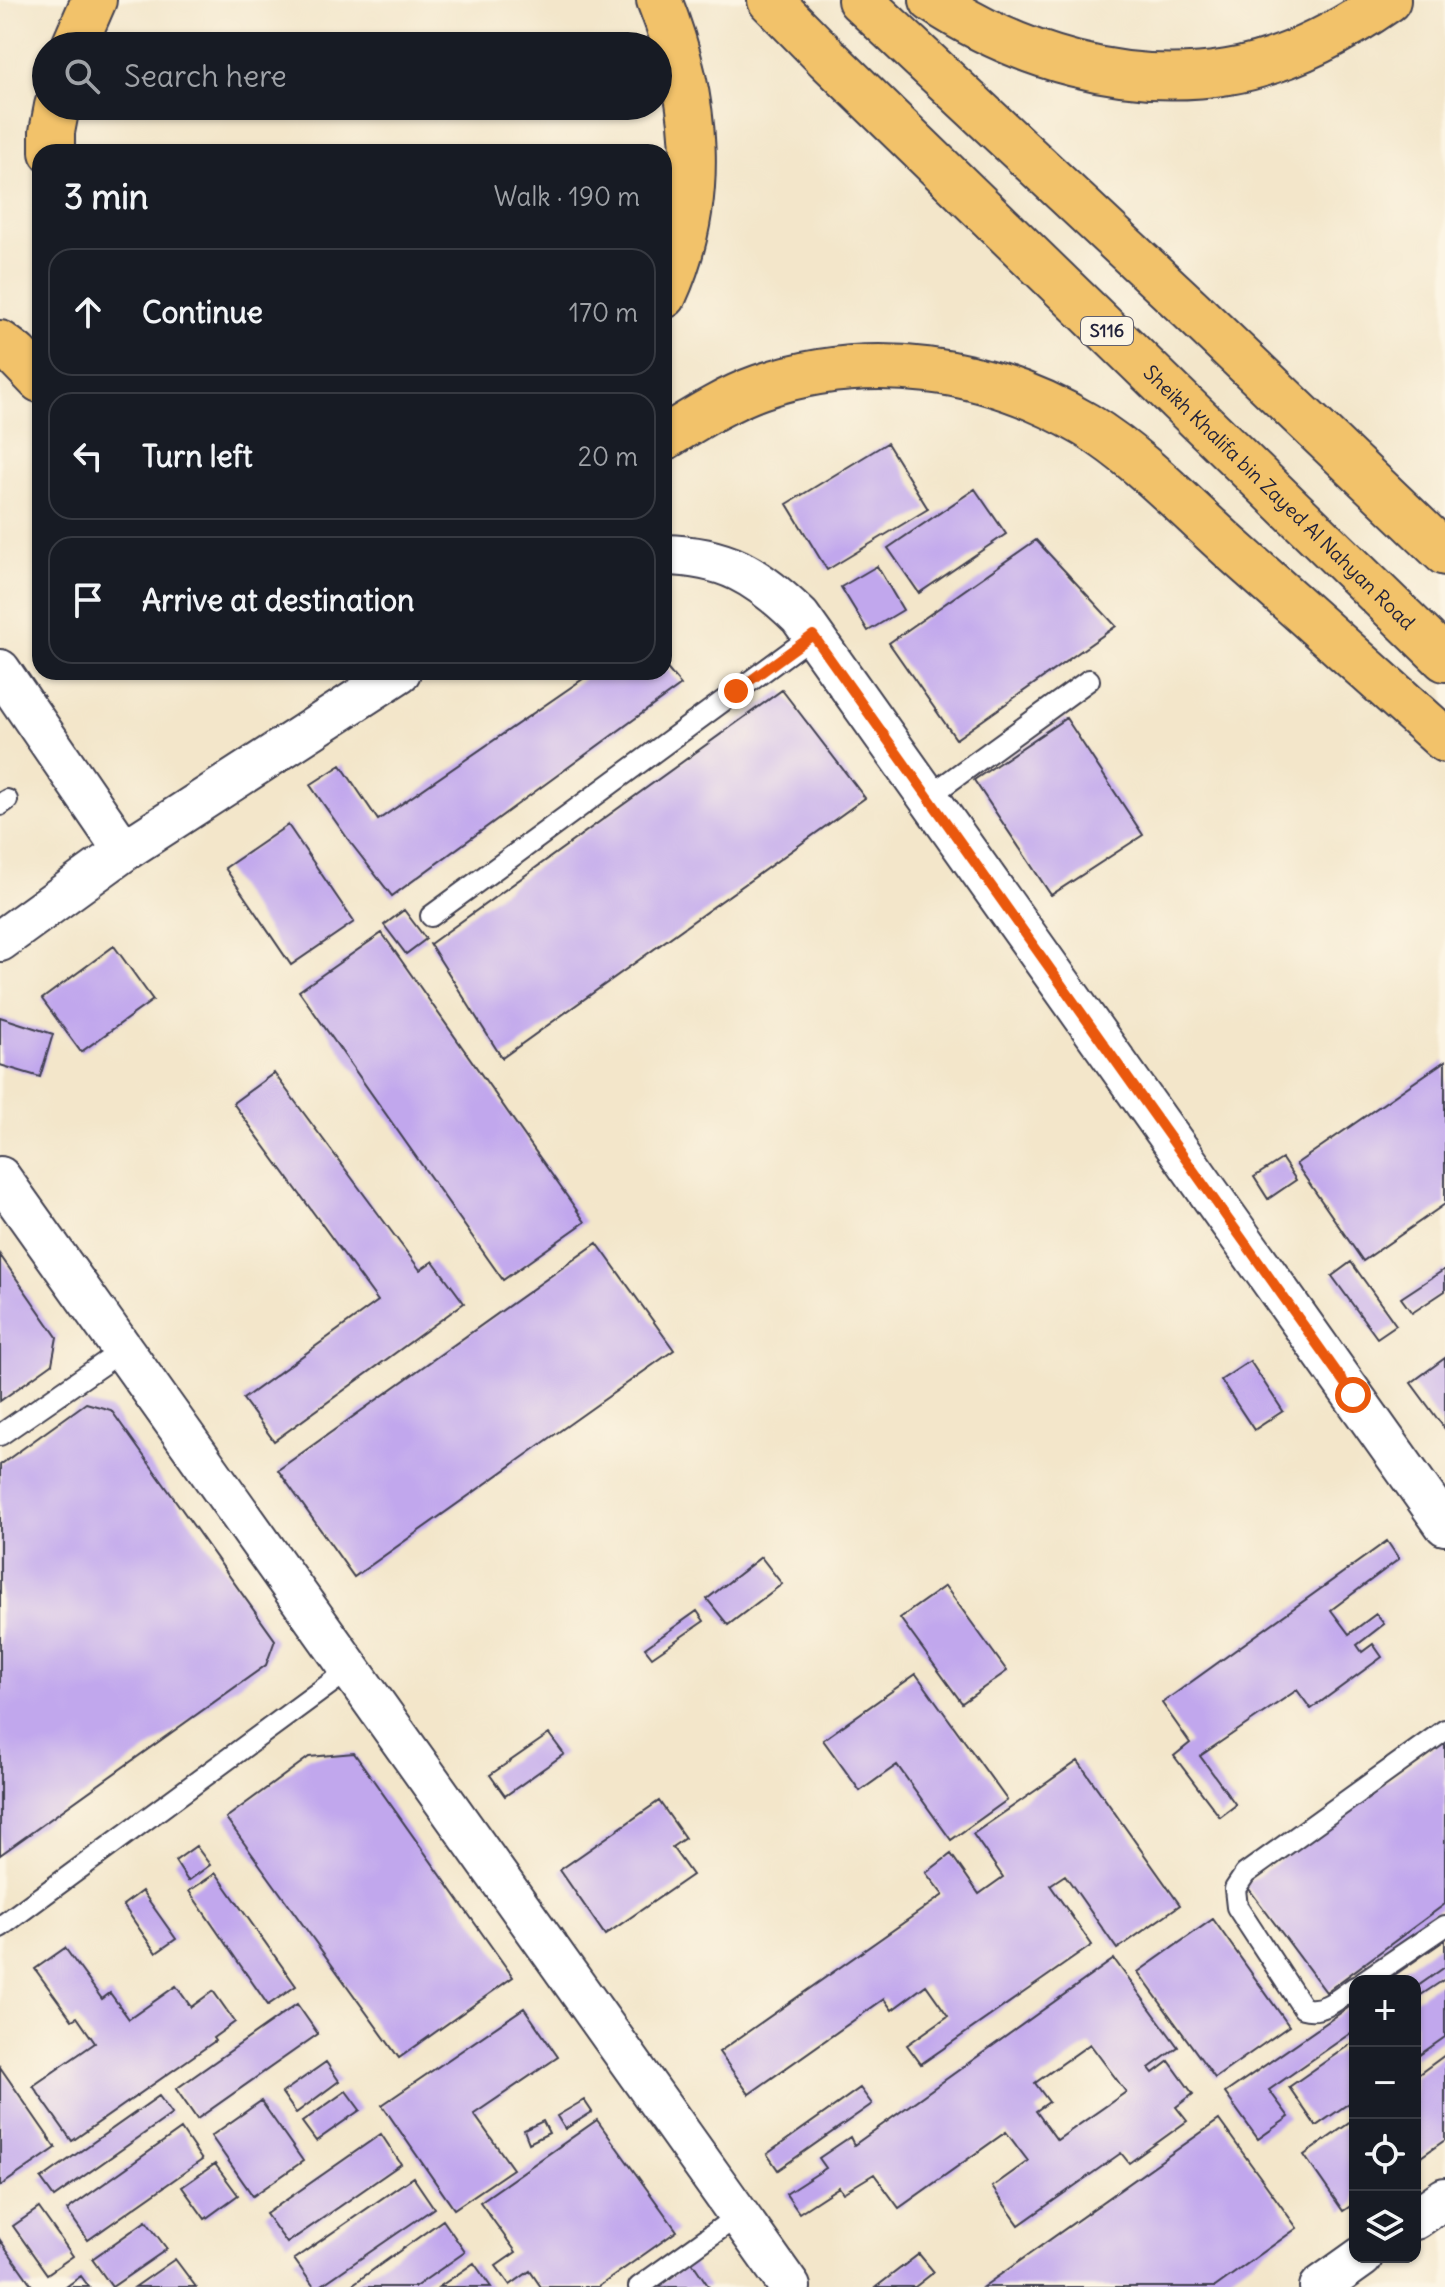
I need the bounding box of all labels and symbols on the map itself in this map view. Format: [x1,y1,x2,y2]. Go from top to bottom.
road number: S116 [1081,317,1133,345]
street label: Sheikh Khalifa bin Zayed Al Nahyan Road [1139,360,1421,635]
route end [718,673,754,709]
route start [1335,1377,1371,1413]

